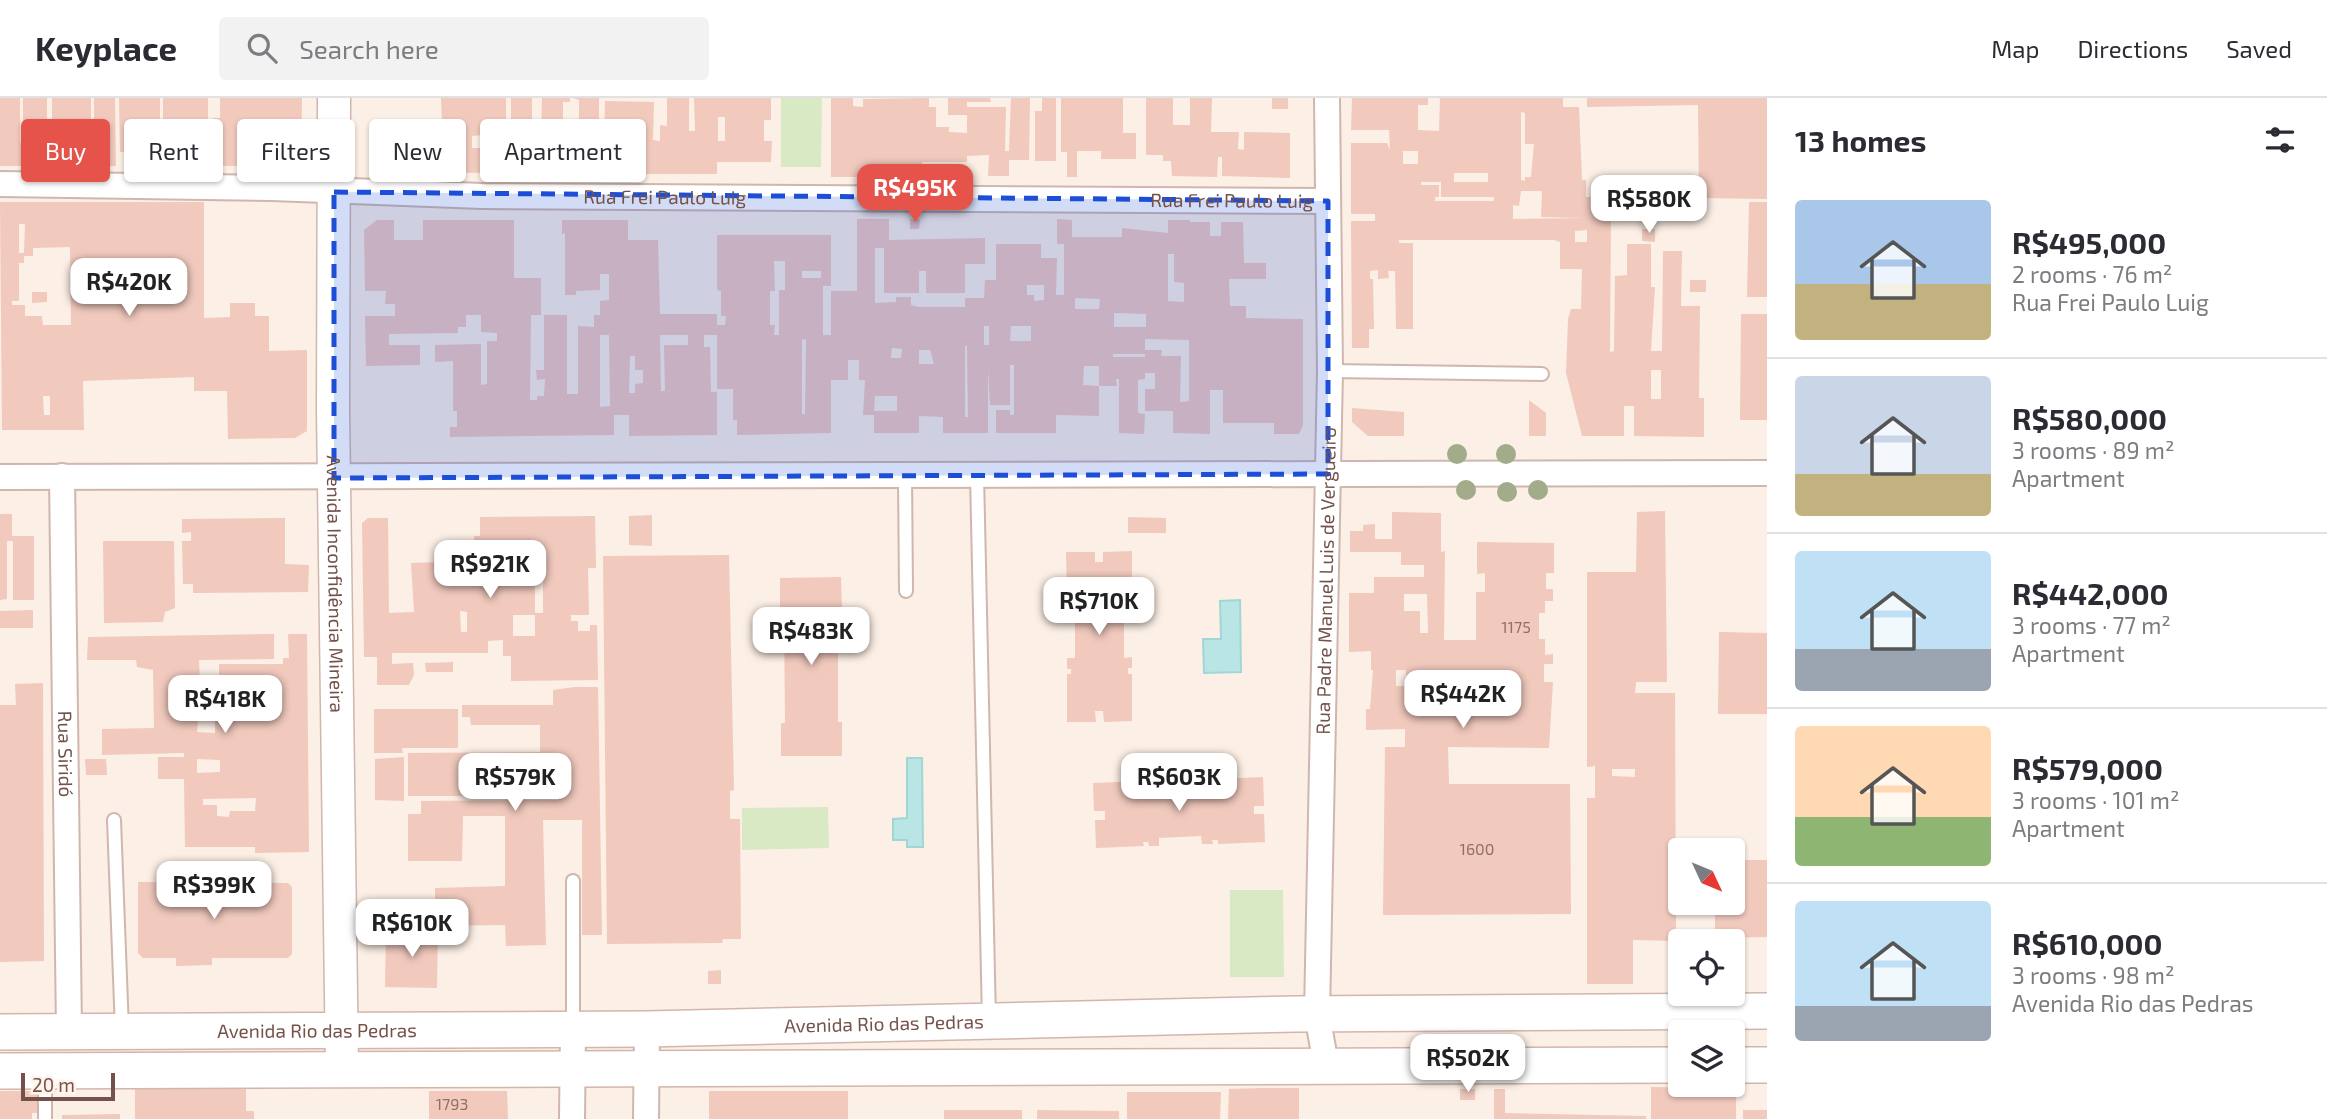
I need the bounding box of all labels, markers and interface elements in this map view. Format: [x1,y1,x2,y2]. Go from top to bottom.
search box [219,17,709,80]
text: Keyplace [35,28,177,68]
icon: search [243,29,281,67]
text: Search here [299,33,439,64]
text: Map [1991,34,2039,63]
text: Directions [2077,34,2188,63]
text: Saved [2226,34,2292,63]
chip: Buy [21,119,110,182]
chip: Rent [124,119,223,182]
chip: Filters [237,119,355,182]
chip: New [369,119,466,182]
chip: Apartment [480,119,646,182]
icon: filters [2261,121,2299,159]
text: 13 homes [1795,122,1926,158]
pin: R$495K [858,164,972,224]
text: R$495K [873,173,957,201]
pin: R$580K [1592,176,1706,235]
text: R$580K [1607,184,1691,212]
street label: Rua Frei Paulo Luig [583,185,747,209]
street label: Rua Frei Paulo Luig [1150,188,1314,212]
text: R$495,000 [2012,224,2166,260]
icon: home [1851,228,1935,312]
pin: R$420K [72,258,186,318]
text: 2 rooms · 76 m² [2012,260,2172,288]
text: R$420K [86,267,172,295]
text: Rua Frei Paulo Luig [2012,288,2209,316]
text: R$580,000 [2012,400,2167,436]
icon: home [1851,404,1935,488]
street label: Rua Padre Manuel Luis de Vergueiro [1311,427,1340,735]
text: 3 rooms · 89 m² [2012,436,2174,464]
street label: Avenida Inconfidência Mineira [323,455,349,713]
text: Apartment [2012,464,2125,492]
pin: R$921K [433,540,547,600]
text: R$921K [450,549,530,577]
text: R$442,000 [2012,575,2169,611]
pin: R$710K [1042,578,1156,637]
icon: home [1851,579,1935,663]
text: R$710K [1059,586,1139,614]
pin: R$483K [754,608,868,667]
text: 3 rooms · 77 m² [2012,611,2171,639]
text: R$483K [769,616,853,644]
house number: 1175 [1501,617,1531,636]
text: Apartment [2012,639,2125,667]
pin: R$442K [1406,670,1520,730]
pin: R$418K [168,676,282,735]
text: R$442K [1420,679,1506,707]
text: R$418K [184,684,266,712]
street label: Rua Siridó [54,710,78,797]
text: R$579,000 [2012,750,2163,786]
pin: R$579K [458,754,572,813]
pin: R$603K [1122,754,1236,813]
icon: home [1851,754,1935,838]
text: R$579K [474,762,556,790]
text: R$603K [1137,762,1221,790]
text: 3 rooms · 101 m² [2012,786,2179,814]
text: Apartment [2012,814,2125,842]
north arrow [1668,838,1745,915]
map controls [1668,838,1745,1097]
house number: 1600 [1460,839,1494,858]
pin: R$399K [157,862,271,921]
text: R$399K [173,870,255,898]
pin: R$610K [355,900,469,959]
text: R$610K [372,908,452,936]
text: R$610,000 [2012,925,2162,961]
button: locate [1668,929,1745,1006]
icon: home [1851,929,1935,1013]
text: 3 rooms · 98 m² [2012,961,2174,989]
text: Avenida Rio das Pedras [2012,989,2253,1017]
street label: Avenida Rio das Pedras [784,1009,984,1037]
street label: Avenida Rio das Pedras [217,1018,417,1042]
button: layers [1668,1020,1745,1097]
pin: R$502K [1411,1034,1525,1094]
text: R$502K [1426,1043,1510,1071]
scale bar [21,1070,116,1102]
text: 20 m [32,1073,75,1096]
house number: 1793 [436,1094,468,1113]

